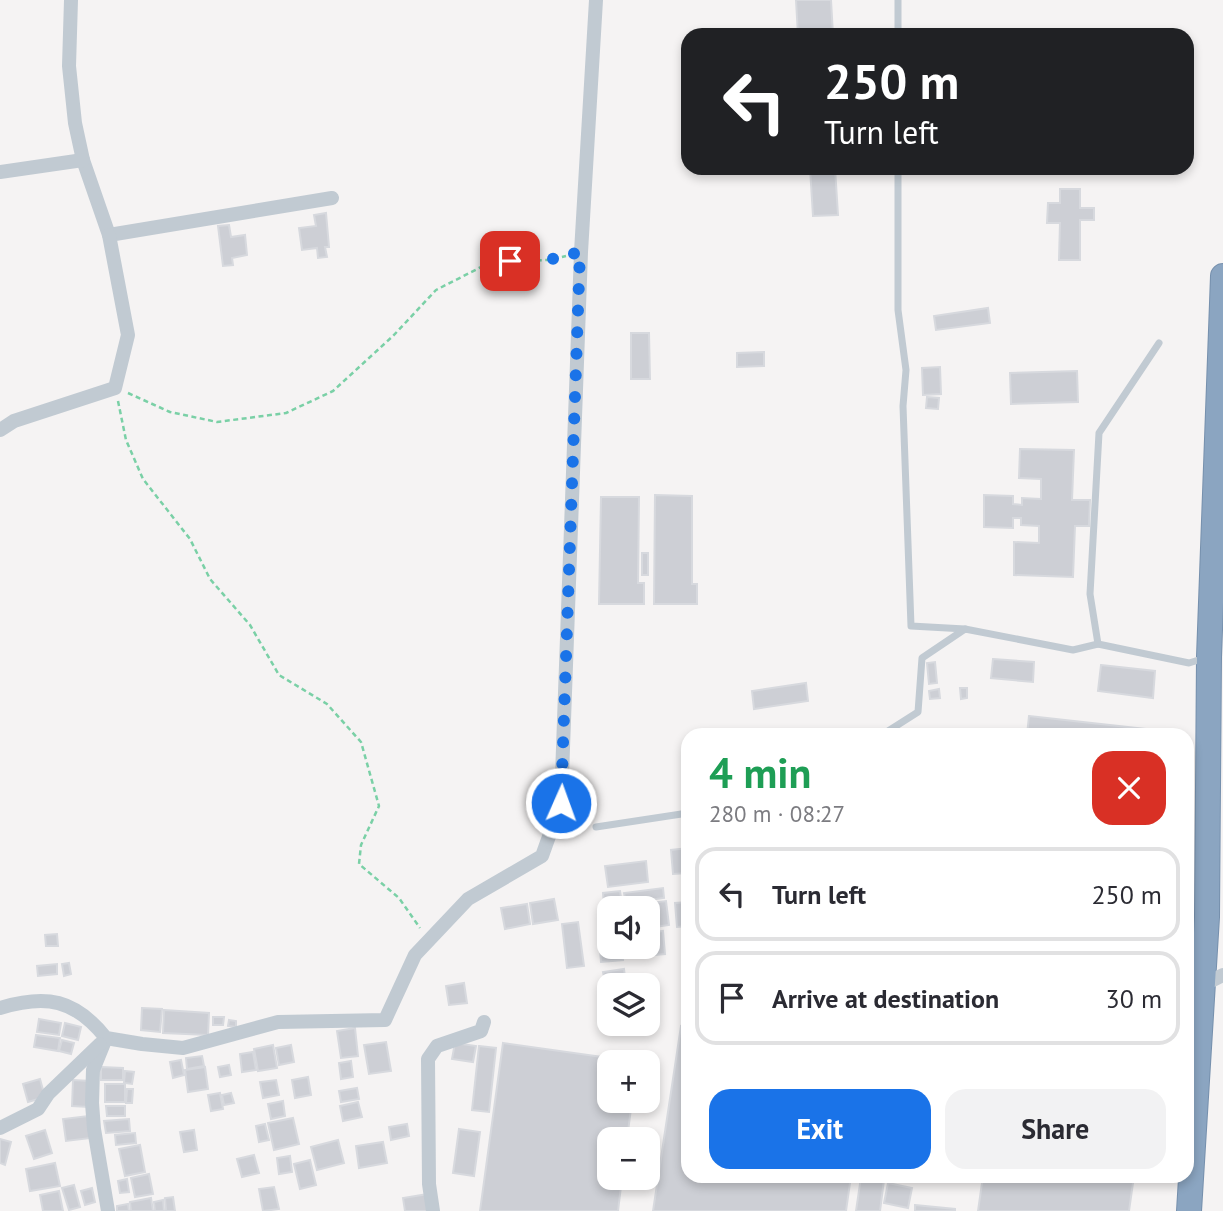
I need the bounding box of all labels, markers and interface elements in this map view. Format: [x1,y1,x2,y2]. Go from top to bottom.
text: 250 m [824,49,959,113]
icon: left [709,56,800,147]
text: Turn left [824,111,939,153]
pin [480,231,540,291]
icon: arrive [491,242,529,280]
text: 4 min [709,745,811,800]
button: close [1092,751,1166,825]
position arrow [524,766,598,840]
text: 280 m · 08:27 [709,799,845,828]
icon: left [713,875,751,913]
text: Turn left [772,878,866,911]
text: 250 m [1091,878,1162,911]
map controls [597,896,660,1190]
button: sound [597,896,660,959]
button: layers [597,973,660,1036]
icon: arrive [713,979,751,1017]
text: Arrive at destination [772,982,999,1015]
text: 30 m [1106,982,1162,1015]
button: + [597,1050,660,1113]
button: Exit [709,1089,931,1169]
button: Share [945,1089,1166,1169]
button: − [597,1127,660,1190]

